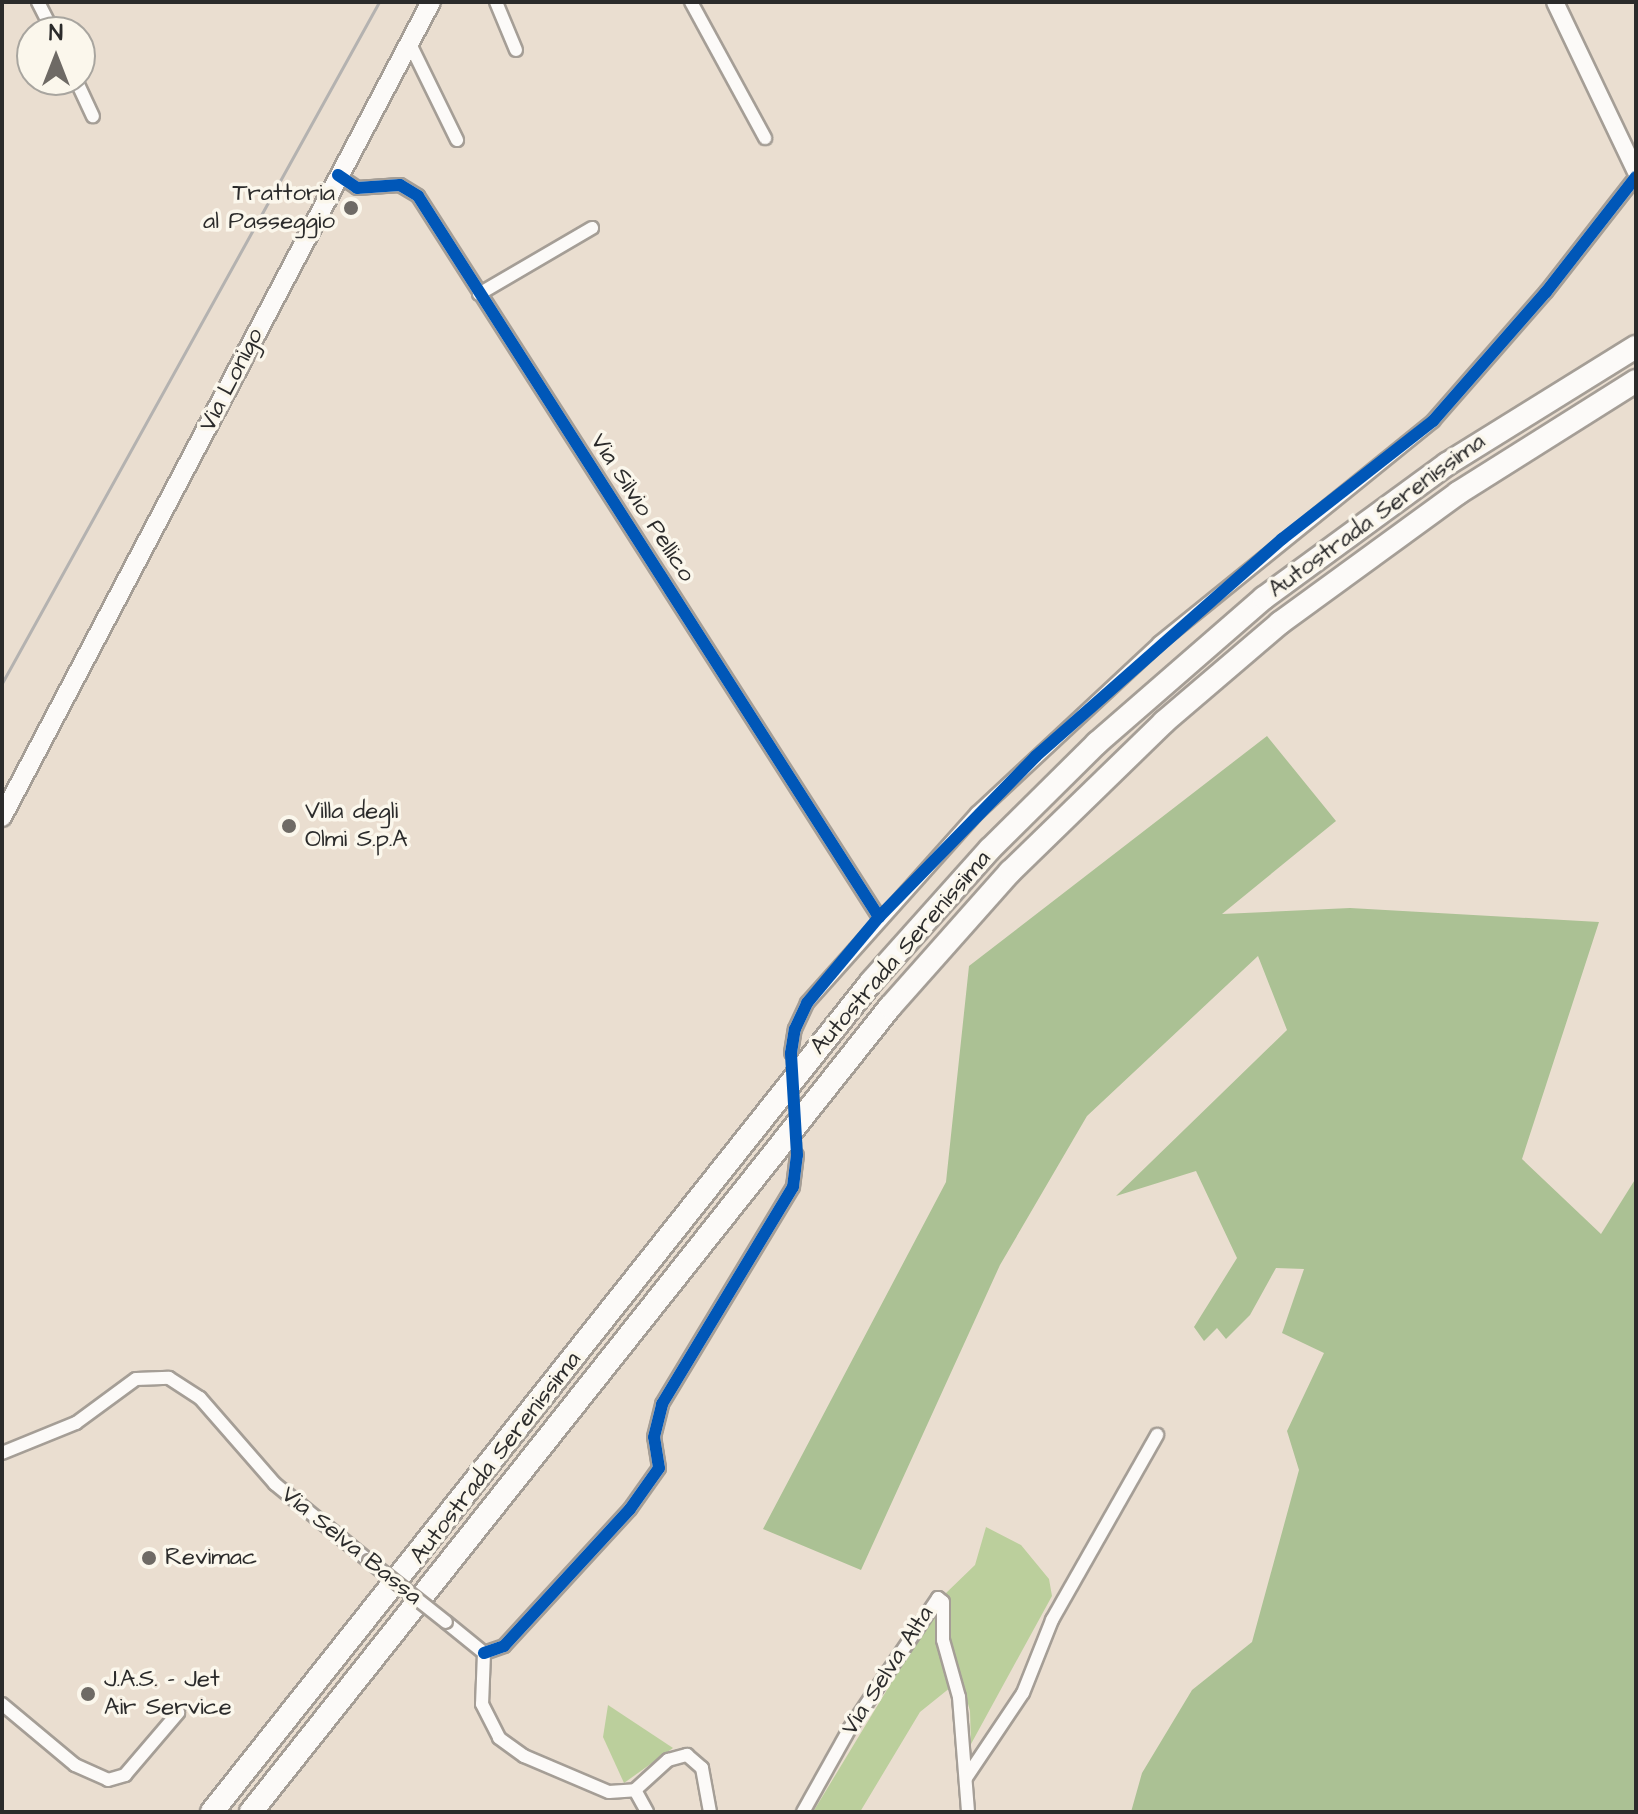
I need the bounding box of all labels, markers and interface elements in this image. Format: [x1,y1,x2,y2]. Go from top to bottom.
north arrow [16,16,96,96]
text: N [49,18,63,49]
place label: Trattoria al Passeggio [203,180,335,236]
marker: Trattoria al Passeggio [342,199,360,217]
street label: Via Lonigo [194,324,270,436]
street label: Autostrada Serenissima [1263,428,1491,604]
street label: Via Silvio Pellico [583,429,701,587]
place label: Villa degli Olmi S.p.A [305,798,408,854]
marker: Villa degli Olmi S.p.A [280,817,298,835]
street label: Autostrada Serenissima [805,845,997,1061]
street label: Autostrada Serenissima [404,1346,588,1570]
street label: Via Selva Bassa [275,1481,427,1611]
place label: Revimac [165,1544,257,1572]
marker: Revimac [140,1549,158,1567]
street label: Via Selva Alta [836,1601,940,1741]
place label: J.A.S. - Jet Air Service [104,1666,232,1722]
marker: J.A.S. - Jet Air Service [79,1685,97,1703]

